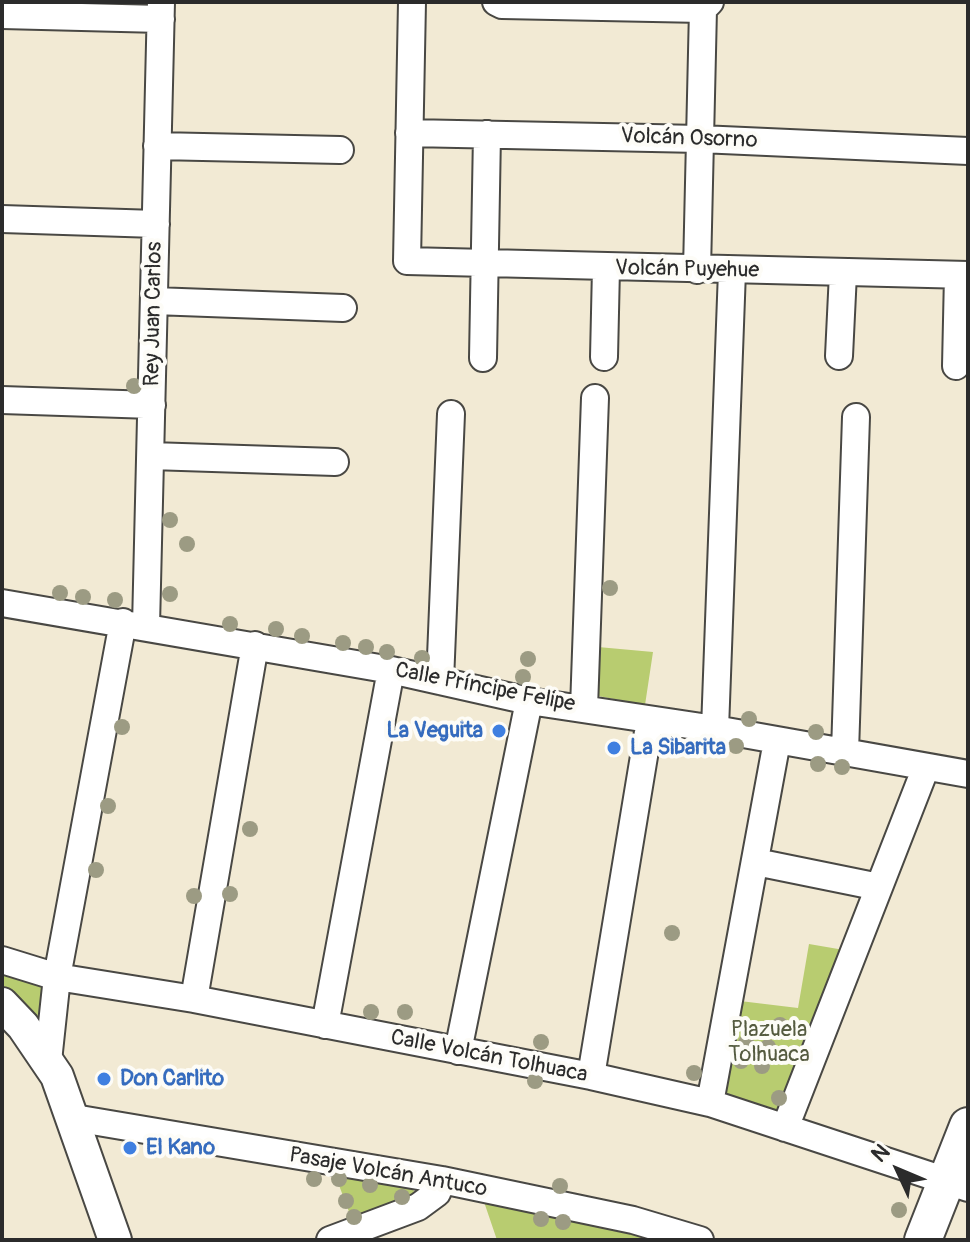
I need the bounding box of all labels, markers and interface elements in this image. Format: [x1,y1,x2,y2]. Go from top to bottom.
street label: Volcán Osorno [620,123,758,155]
street label: Rey Juan Carlos [140,241,168,387]
street label: Volcán Puyehue [615,256,759,284]
street label: Calle Príncipe Felipe [393,658,577,718]
place label: La Veguita [386,718,483,744]
marker: La Veguita [490,722,508,740]
place label: La Sibarita [630,735,726,761]
marker: La Sibarita [605,739,623,757]
park label: Plazuela Tolhuaca [728,1017,810,1068]
street label: Calle Volcán Tolhuaca [388,1025,590,1089]
place label: Don Carlito [120,1066,224,1092]
marker: Don Carlito [95,1070,113,1088]
north arrow [858,1130,938,1210]
place label: El Kano [146,1135,215,1161]
text: N [865,1138,896,1168]
marker: El Kano [121,1139,139,1157]
street label: Pasaje Volcán Antuco [287,1143,489,1203]

